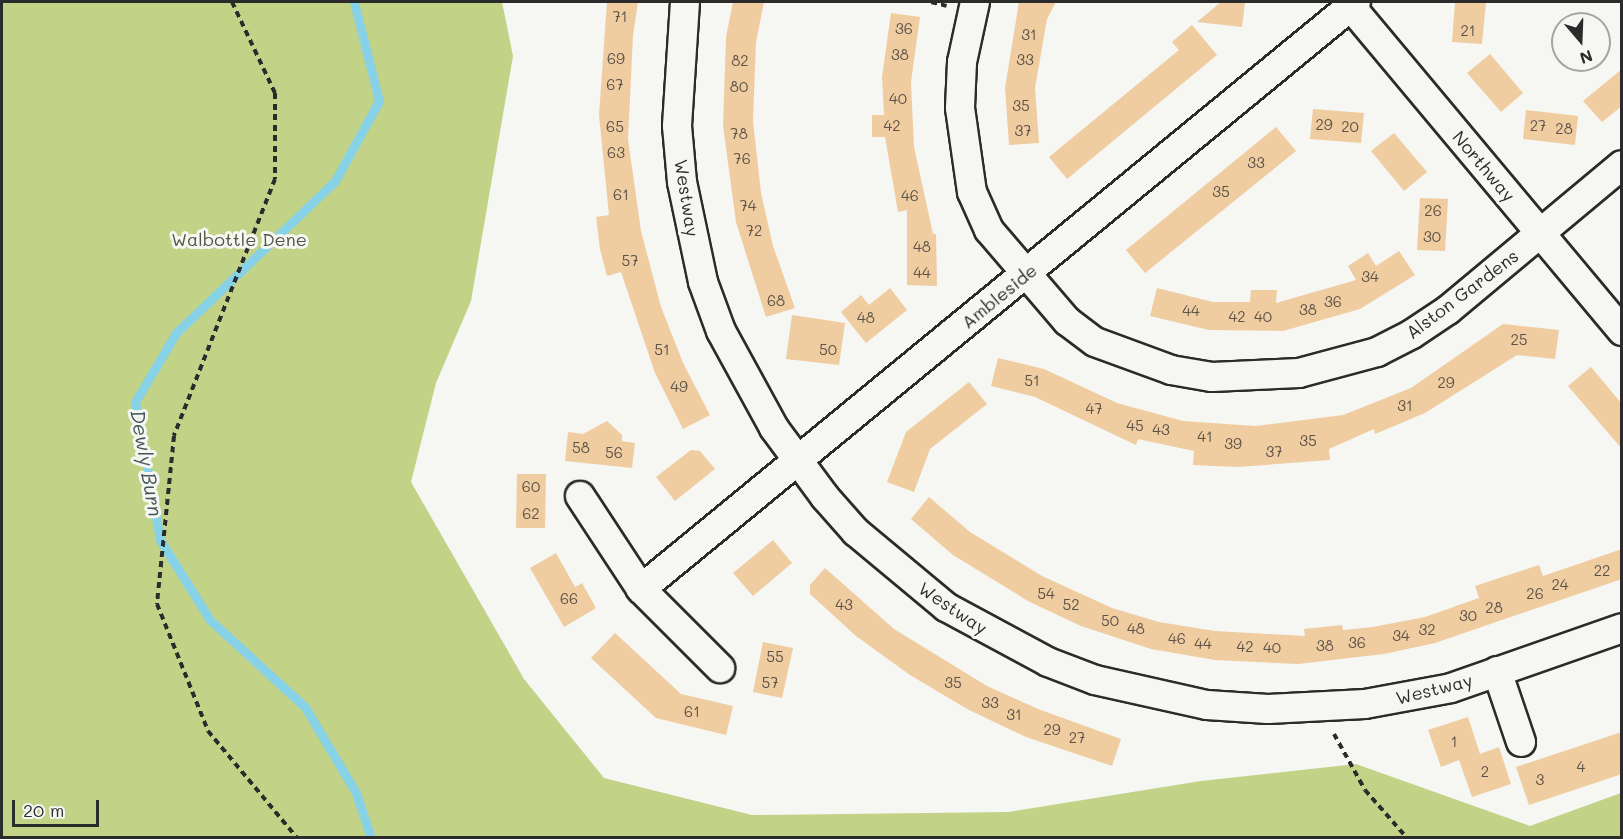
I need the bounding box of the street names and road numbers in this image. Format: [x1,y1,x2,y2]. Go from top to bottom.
street label: Northway [1448,126,1520,206]
street label: Westway [670,158,704,238]
street label: Alston Gardens [1402,245,1522,343]
street label: Ambleside [957,259,1041,333]
street label: Westway [915,577,991,639]
street label: Westway [1393,669,1475,709]

